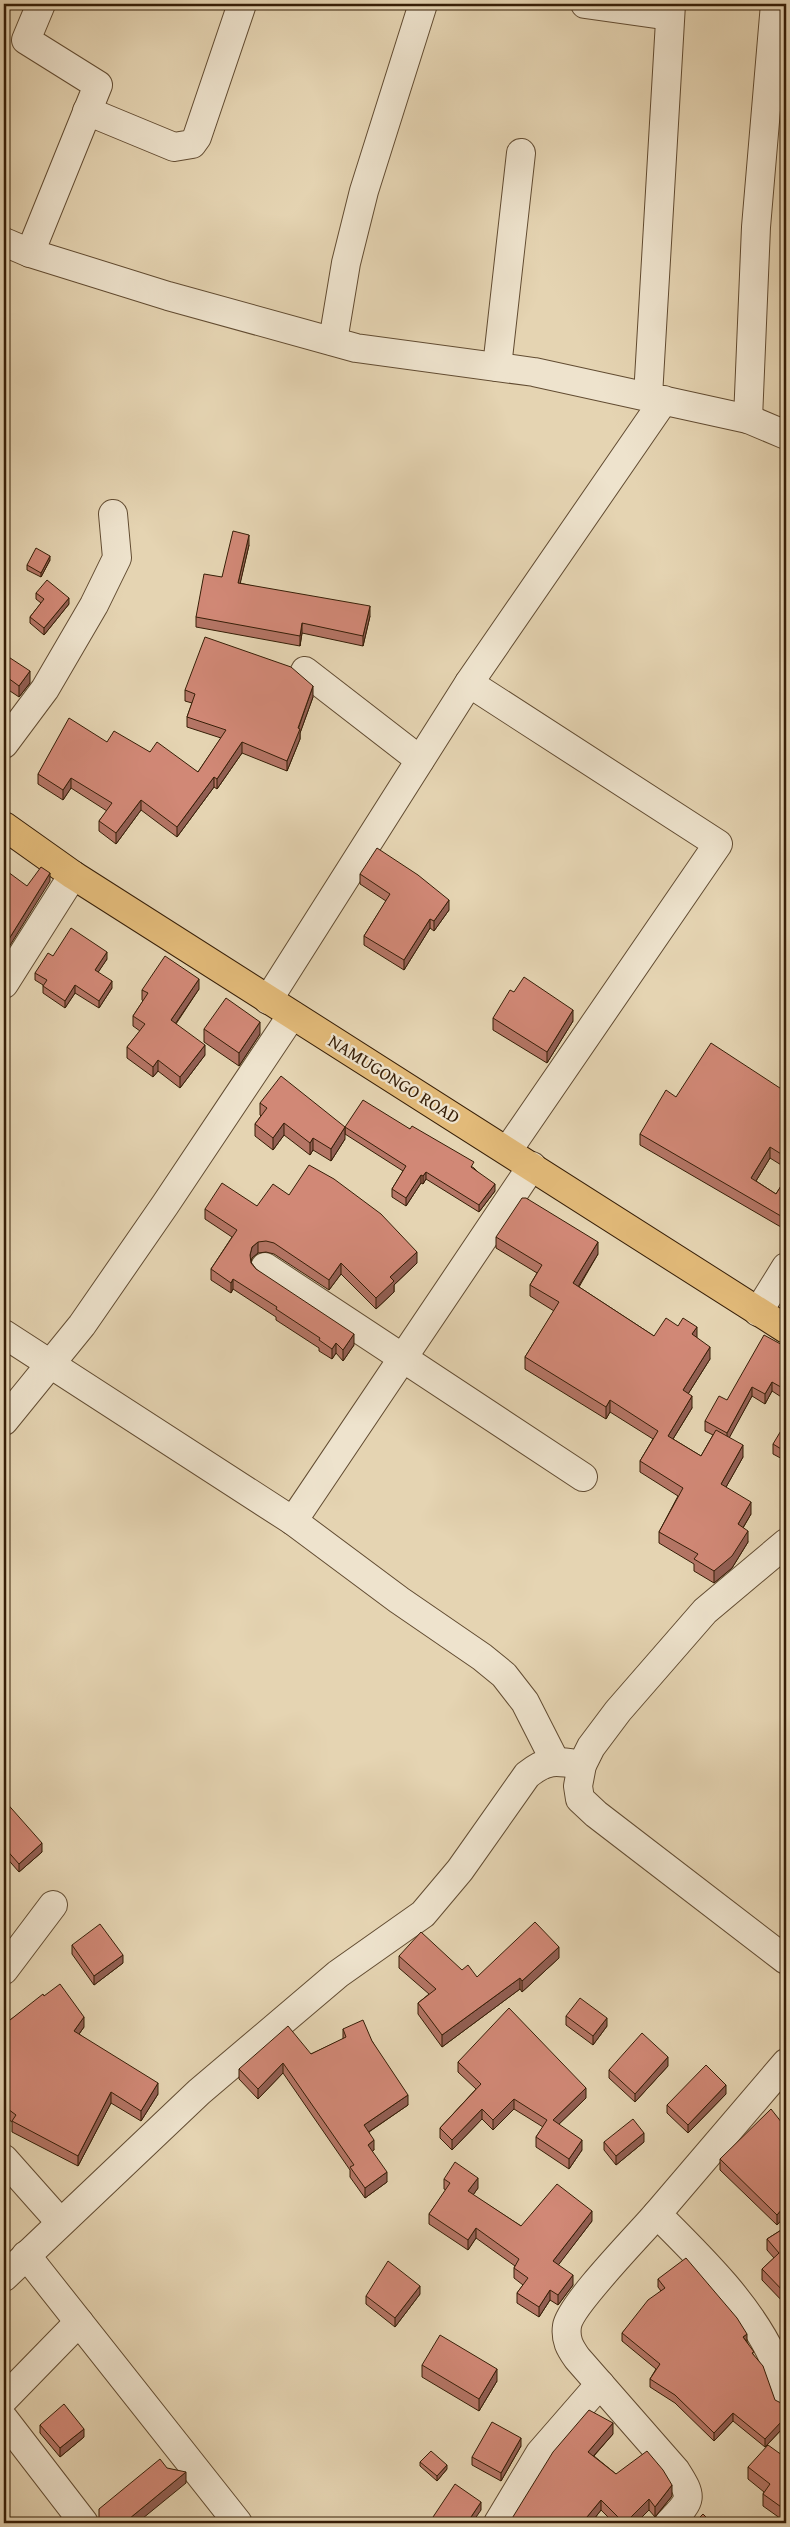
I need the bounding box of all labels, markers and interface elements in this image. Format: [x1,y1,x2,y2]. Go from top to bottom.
street label: NAMUGONGO ROAD [323,1027,465,1130]

